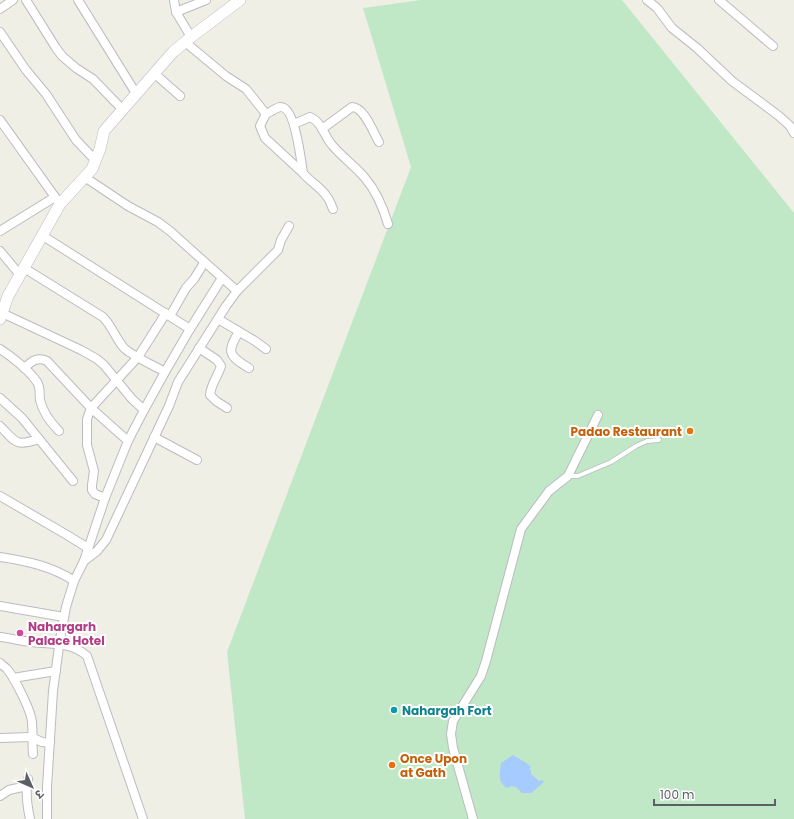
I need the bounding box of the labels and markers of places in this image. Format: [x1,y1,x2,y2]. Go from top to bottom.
place label: Padao Restaurant [571,423,682,440]
marker: Padao Restaurant [685,426,695,436]
place label: Nahargarh Palace Hotel [28,618,105,649]
marker: Nahargarh Palace Hotel [15,628,25,638]
place label: Nahargah Fort [402,702,492,719]
marker: Nahargah Fort [389,705,399,715]
place label: Once Upon at Gath [400,750,467,781]
marker: Once Upon at Gath [387,760,397,770]

